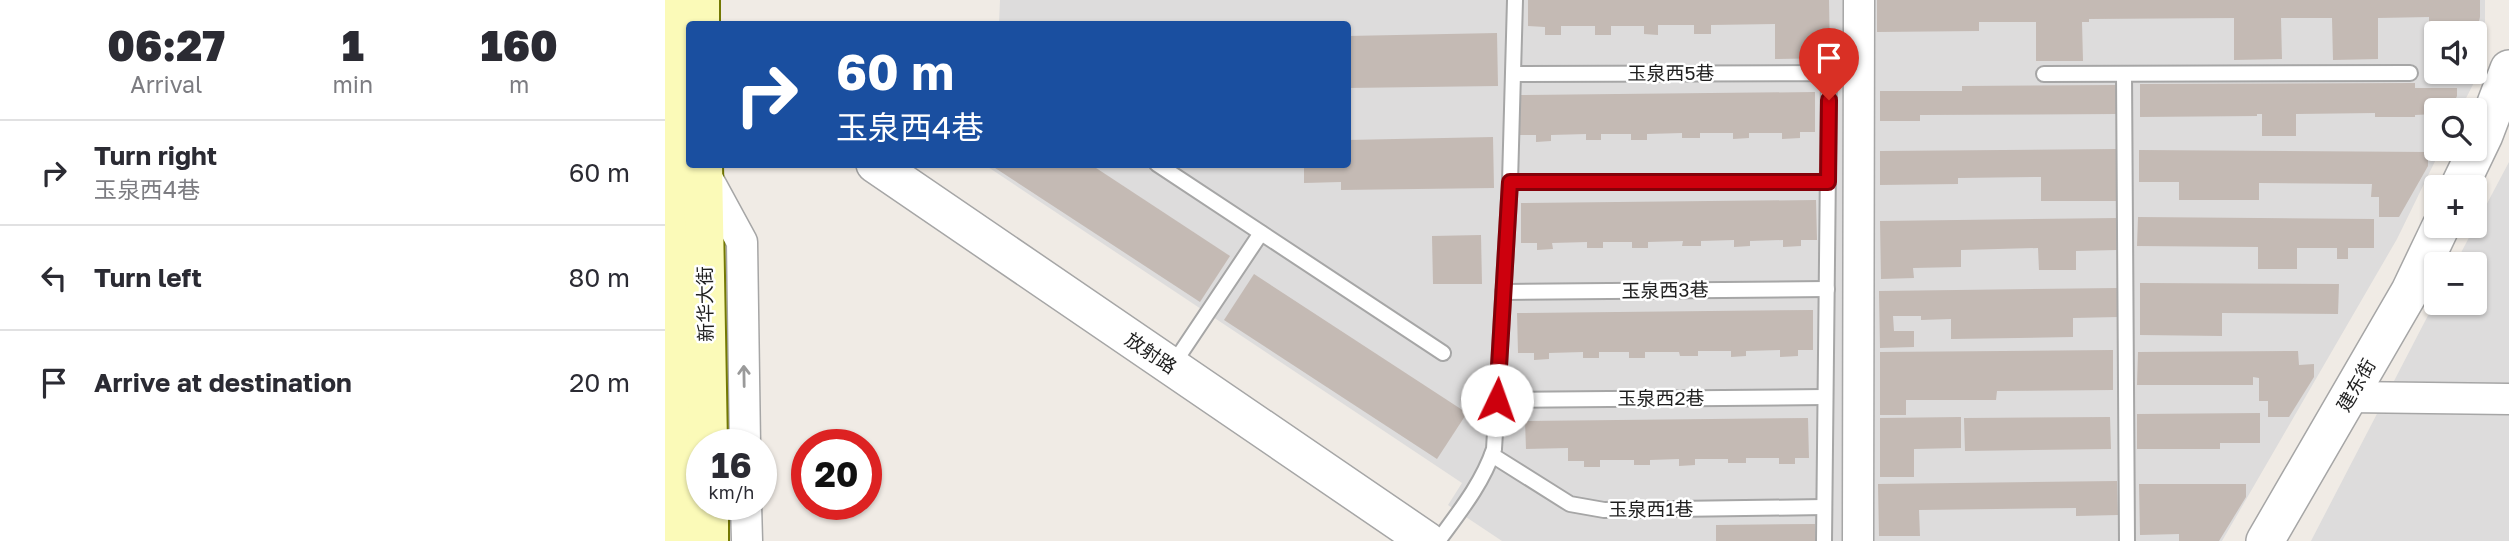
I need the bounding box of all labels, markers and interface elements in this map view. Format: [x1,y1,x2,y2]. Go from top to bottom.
text: 06:27 [107,20,225,70]
text: 1 [342,20,364,70]
text: 160 [480,20,558,70]
map controls [2424,21,2487,315]
button: sound [2424,21,2487,84]
pin [1799,28,1859,100]
icon: arrive [1810,39,1848,77]
text: 60 m [836,42,954,101]
icon: right [721,49,812,140]
street label: 玉泉西5巷 [1627,61,1715,84]
text: Arrival [130,70,202,98]
text: min [333,70,373,98]
text: m [509,70,529,98]
button: search [2424,98,2487,161]
text: 玉泉西4巷 [836,108,984,146]
text: Turn right [94,140,217,171]
icon: right [35,154,73,192]
text: 60 m [569,157,630,188]
text: 玉泉西4巷 [94,175,200,203]
button: + [2424,175,2487,238]
button: − [2424,252,2487,315]
icon: left [35,259,73,297]
text: Turn left [94,262,202,293]
text: 80 m [569,262,630,293]
street label: 新华大街 [692,266,717,342]
street label: 玉泉西3巷 [1621,277,1709,302]
street label: 放射路 [1121,327,1181,378]
street label: 建东街 [2331,354,2380,415]
position arrow [1460,363,1534,437]
icon: arrive [35,364,73,402]
one-way arrow [737,365,751,388]
text: Arrive at destination [94,367,352,398]
text: 20 m [569,367,630,398]
street label: 玉泉西2巷 [1617,386,1705,409]
speed limit sign: 20 [791,429,882,520]
text: 16 [711,444,752,486]
text: km/h [709,481,754,503]
street label: 玉泉西1巷 [1608,497,1694,520]

